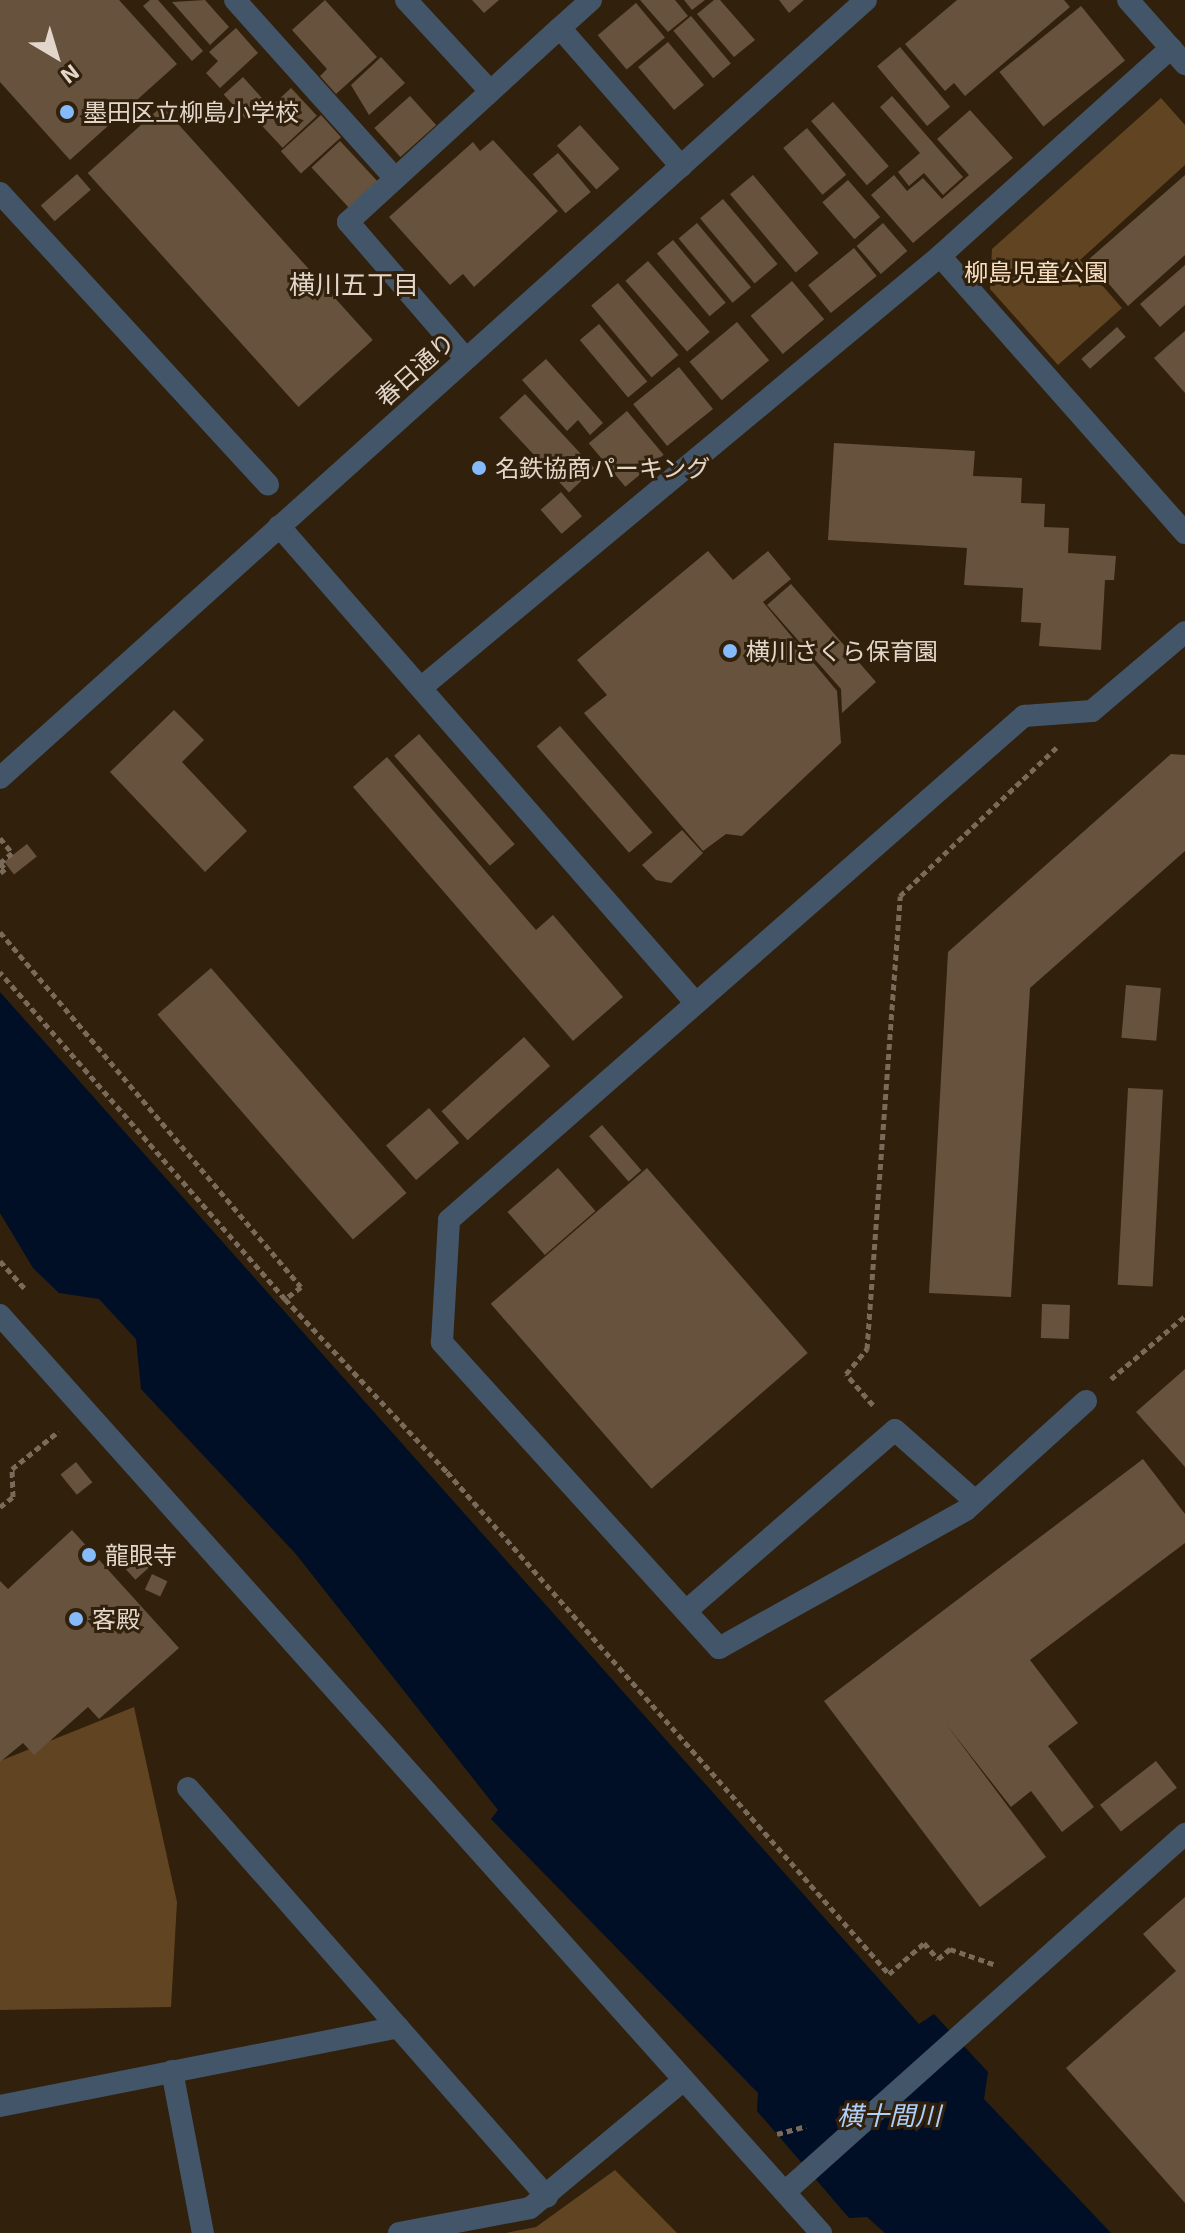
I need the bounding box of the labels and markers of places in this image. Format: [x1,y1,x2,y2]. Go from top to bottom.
place label: 墨田区立柳島小学校 [83,98,299,126]
marker: 墨田区立柳島小学校 [58,103,76,121]
place label: 名鉄協商パーキング [495,454,711,482]
marker: 名鉄協商パーキング [470,459,488,477]
place label: 横川さくら保育園 [746,637,938,665]
marker: 横川さくら保育園 [721,642,739,660]
place label: 龍眼寺 [105,1541,177,1569]
marker: 龍眼寺 [80,1546,98,1564]
place label: 客殿 [92,1605,140,1633]
marker: 客殿 [67,1610,85,1628]

